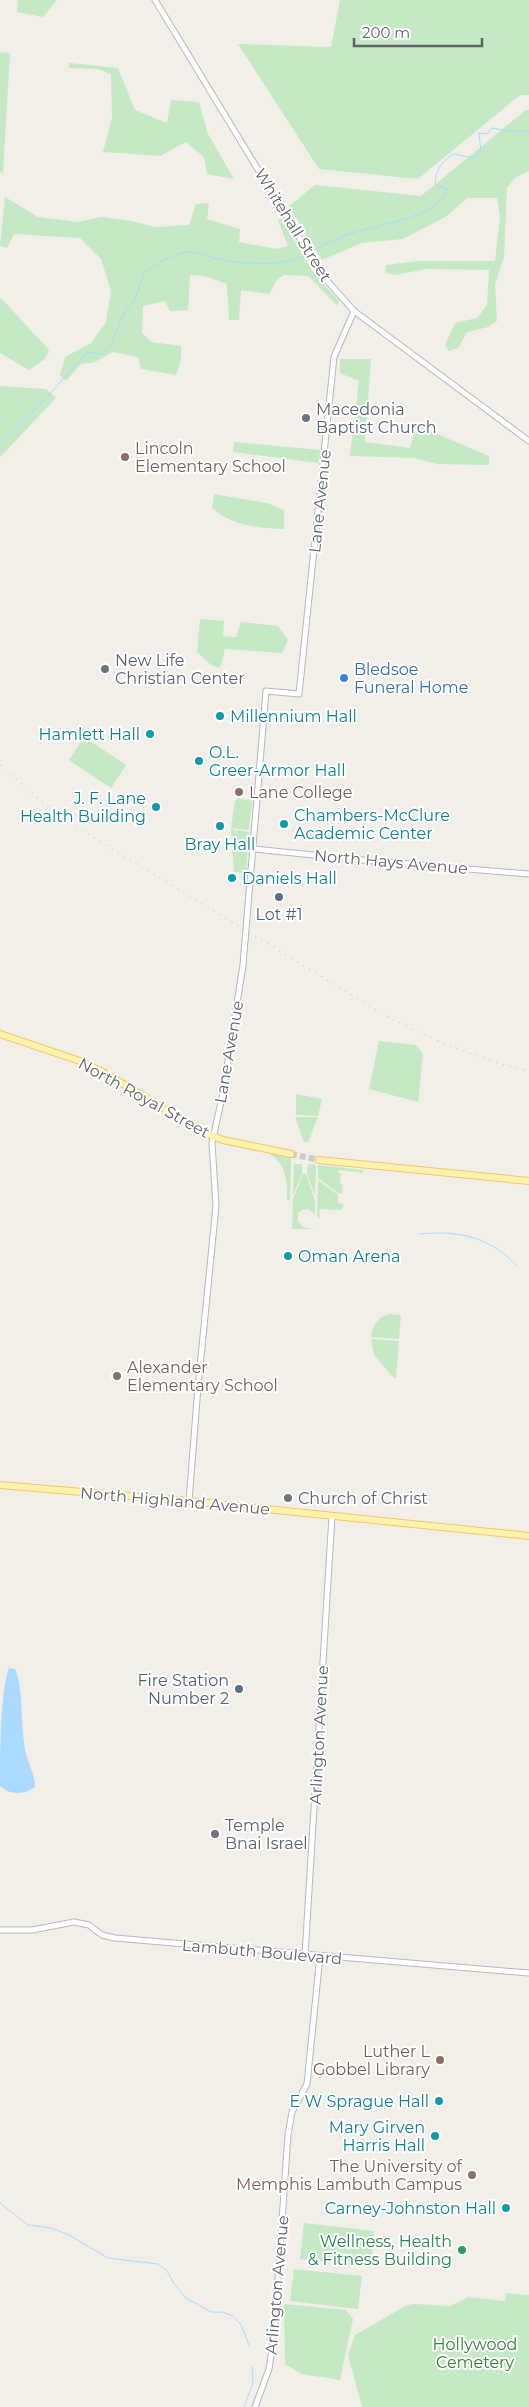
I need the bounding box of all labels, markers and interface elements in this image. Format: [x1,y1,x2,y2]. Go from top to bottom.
scale bar [354,15,482,47]
text: 200 m [362,23,410,42]
street label: Whitehall Street [251,165,336,285]
place label: Macedonia Baptist Church [316,400,436,437]
marker: Macedonia Baptist Church [300,412,312,424]
place label: Lincoln Elementary School [135,439,286,476]
street label: Lane Avenue [305,448,335,554]
marker: Lincoln Elementary School [119,451,131,463]
place label: New Life Christian Center [115,651,245,688]
place label: Bledsoe Funeral Home [354,660,468,697]
marker: New Life Christian Center [99,663,111,675]
marker: Bledsoe Funeral Home [338,672,350,684]
place label: Millennium Hall [230,707,357,726]
marker: Millennium Hall [214,710,226,722]
place label: Hamlett Hall [39,725,140,744]
marker: Hamlett Hall [144,728,156,740]
place label: O.L. Greer-Armor Hall [209,743,345,780]
marker: O.L. Greer-Armor Hall [193,755,205,767]
place label: Lane College [249,783,352,802]
marker: Lane College [233,786,245,798]
place label: J. F. Lane Health Building [20,789,146,826]
marker: J. F. Lane Health Building [150,801,162,813]
place label: Chambers-McClure Academic Center [294,806,450,843]
marker: Chambers-McClure Academic Center [278,818,290,830]
marker: Bray Hall [214,820,226,832]
place label: Bray Hall [185,835,255,854]
street label: North Hays Avenue [313,846,469,878]
place label: Daniels Hall [242,869,337,888]
marker: Daniels Hall [226,872,238,884]
marker: Lot #1 [273,891,285,903]
place label: Lot #1 [256,905,302,924]
street label: Lane Avenue [211,999,247,1105]
street label: North Royal Street [75,1054,213,1142]
place label: Oman Arena [298,1247,400,1266]
marker: Oman Arena [282,1250,294,1262]
place label: Alexander Elementary School [127,1358,278,1395]
marker: Alexander Elementary School [111,1370,123,1382]
street label: North Highland Avenue [79,1483,271,1519]
place label: Church of Christ [298,1489,428,1508]
marker: Church of Christ [282,1492,294,1504]
street label: Arlington Avenue [306,1665,332,1805]
place label: Fire Station Number 2 [137,1671,229,1708]
marker: Fire Station Number 2 [233,1683,245,1695]
place label: Temple Bnai Israel [225,1816,308,1853]
marker: Temple Bnai Israel [209,1828,221,1840]
street label: Lambuth Boulevard [181,1936,343,1968]
place label: Luther L Gobbel Library [313,2042,431,2079]
marker: Luther L Gobbel Library [434,2054,446,2066]
place label: E W Sprague Hall [290,2092,429,2111]
marker: E W Sprague Hall [433,2095,445,2107]
place label: Mary Girven Harris Hall [329,2118,425,2155]
marker: Mary Girven Harris Hall [429,2130,441,2142]
place label: The University of Memphis Lambuth Campus [236,2157,463,2194]
marker: The University of Memphis Lambuth Campus [466,2169,478,2181]
place label: Carney-Johnston Hall [325,2199,496,2218]
marker: Carney-Johnston Hall [500,2202,512,2214]
street label: Arlington Avenue [261,2215,293,2355]
place label: Wellness, Health & Fitness Building [308,2232,452,2269]
marker: Wellness, Health & Fitness Building [456,2244,468,2256]
park label: Hollywood Cemetery [433,2335,517,2372]

